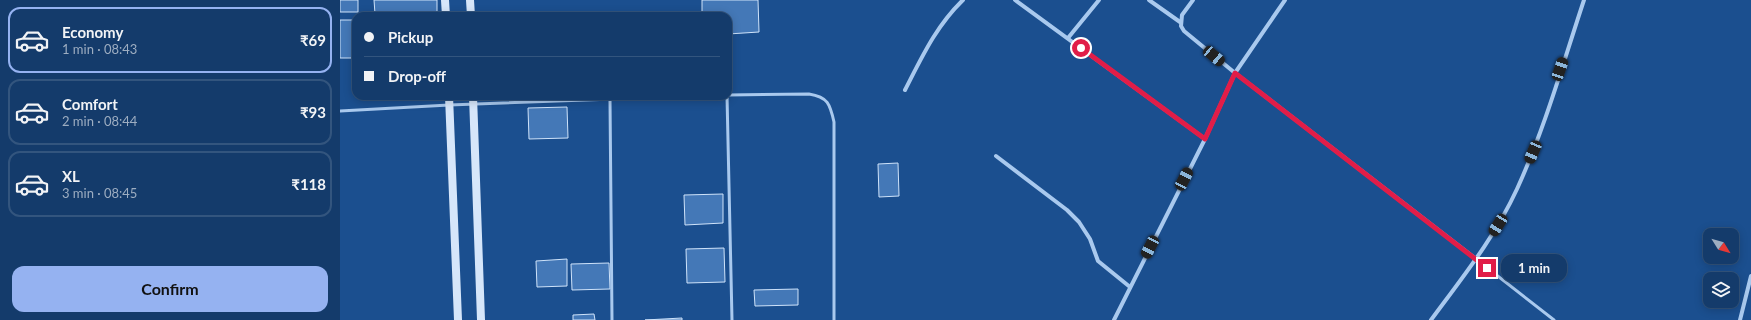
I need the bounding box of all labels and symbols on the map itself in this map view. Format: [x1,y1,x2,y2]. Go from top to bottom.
route start [1072,39,1090,57]
car [1201,44,1227,68]
car [1550,56,1570,82]
car [1523,139,1543,165]
car [1173,166,1195,192]
car [1487,212,1509,238]
north arrow [1703,228,1739,264]
car [1139,234,1161,260]
callout: 1 min [1501,254,1567,282]
route end [1478,259,1496,277]

